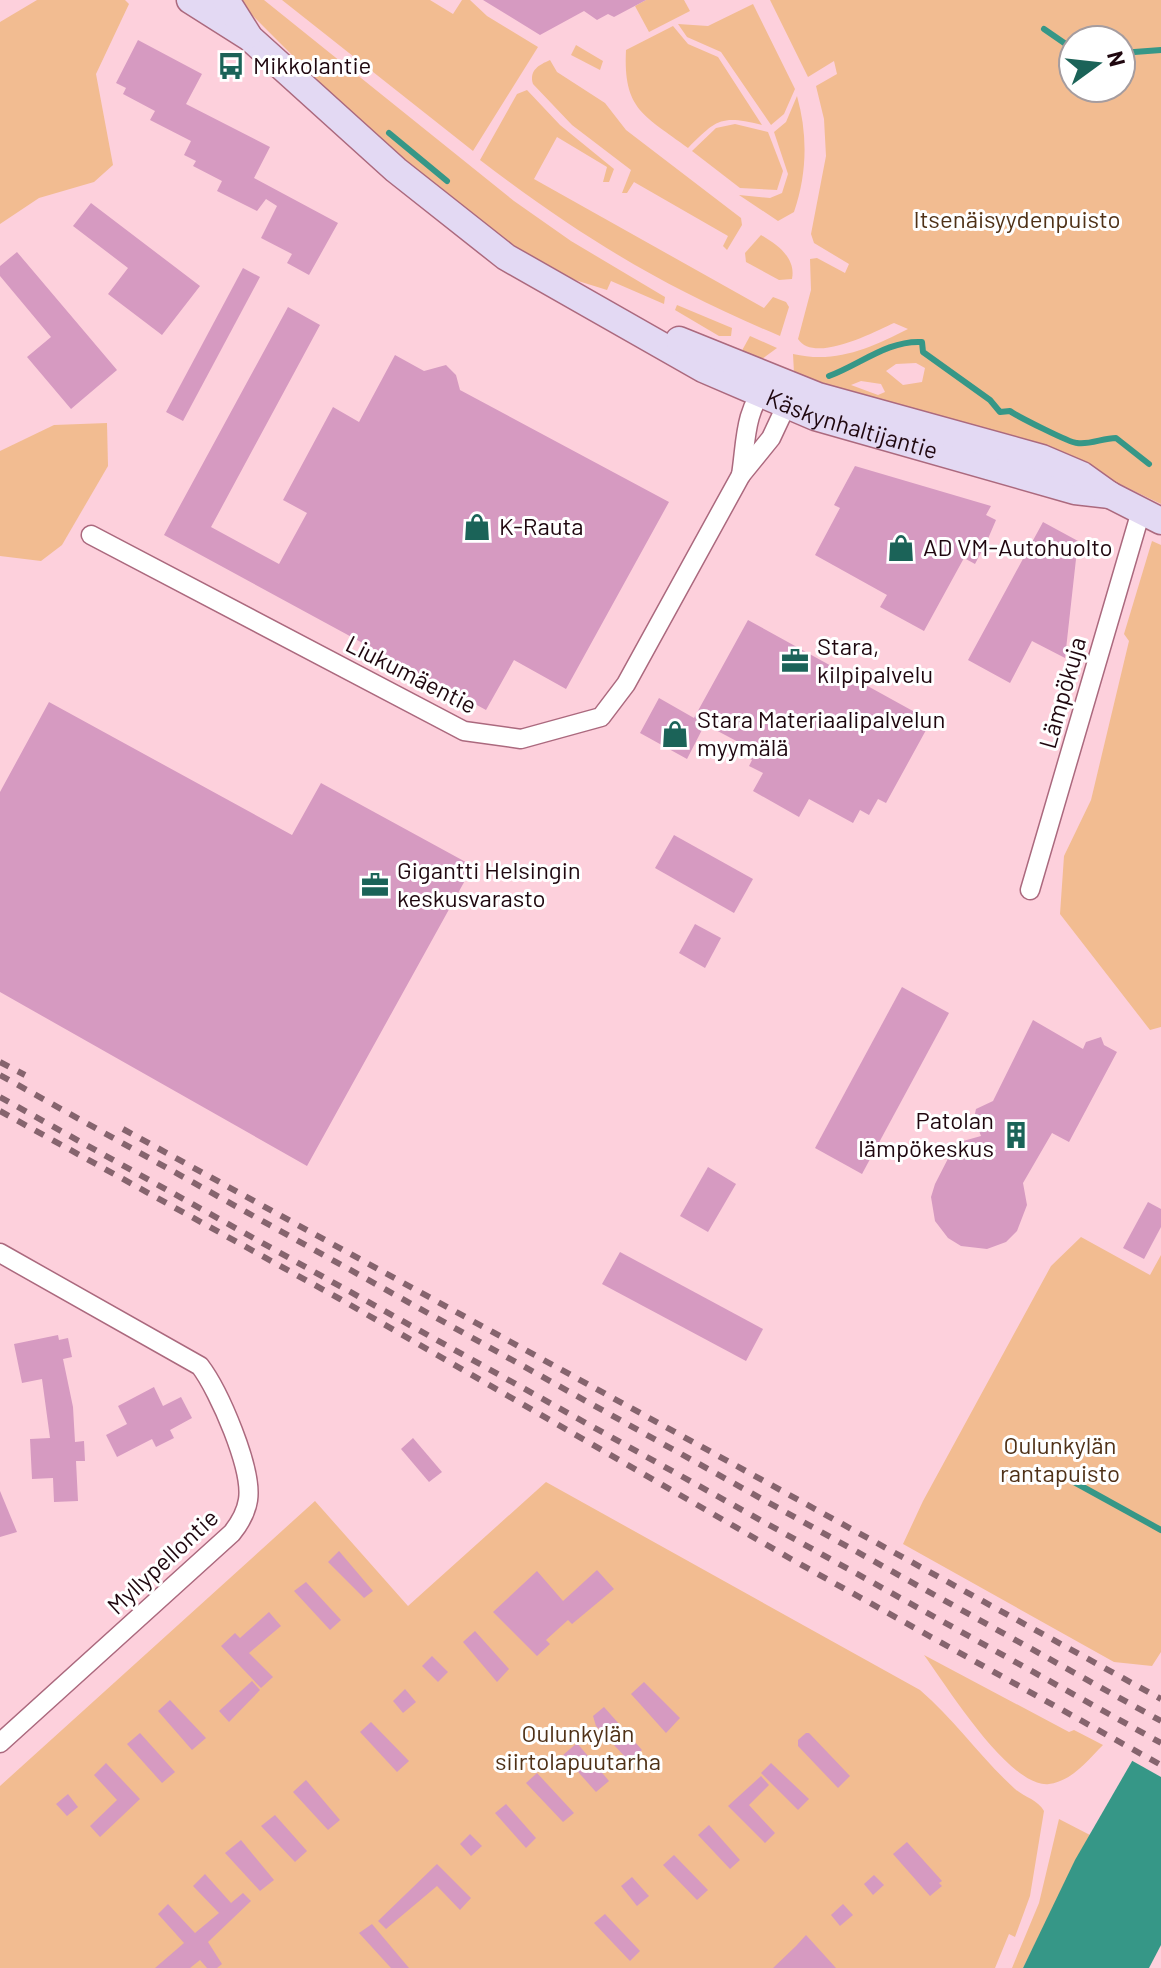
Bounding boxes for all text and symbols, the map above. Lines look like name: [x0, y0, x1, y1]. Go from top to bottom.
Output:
north arrow: [1057, 24, 1137, 104]
text: N: [1103, 48, 1132, 69]
place label: Mikkolantie: [253, 50, 371, 79]
bus stop icon: Mikkolantie: [216, 51, 246, 81]
park label: Itsenäisyydenpuisto: [913, 204, 1121, 233]
street label: Käskynhaltijantie: [762, 382, 941, 464]
place label: K-Rauta: [499, 511, 584, 540]
shop icon: K-Rauta: [462, 512, 492, 542]
place label: AD VM-Autohuolto: [923, 532, 1113, 561]
shop icon: AD VM-Autohuolto: [886, 533, 916, 563]
street label: Liukumäentie: [341, 628, 482, 719]
place label: Stara, kilpipalvelu: [817, 631, 933, 688]
street label: Lämpökuja: [1032, 633, 1091, 752]
office icon: Stara, kilpipalvelu: [780, 646, 810, 676]
place label: Stara Materiaalipalvelun myymälä: [697, 704, 945, 761]
shop icon: Stara Materiaalipalvelun myymälä: [660, 719, 690, 749]
place label: Gigantti Helsingin keskusvarasto: [397, 855, 581, 912]
office icon: Gigantti Helsingin keskusvarasto: [360, 870, 390, 900]
place label: Patolan lämpökeskus: [858, 1105, 994, 1162]
building icon: Patolan lämpökeskus: [1001, 1120, 1031, 1150]
park label: Oulunkylän rantapuisto: [1000, 1430, 1120, 1487]
street label: Myllypellontie: [101, 1502, 223, 1620]
park label: Oulunkylän siirtolapuutarha: [495, 1718, 661, 1775]

